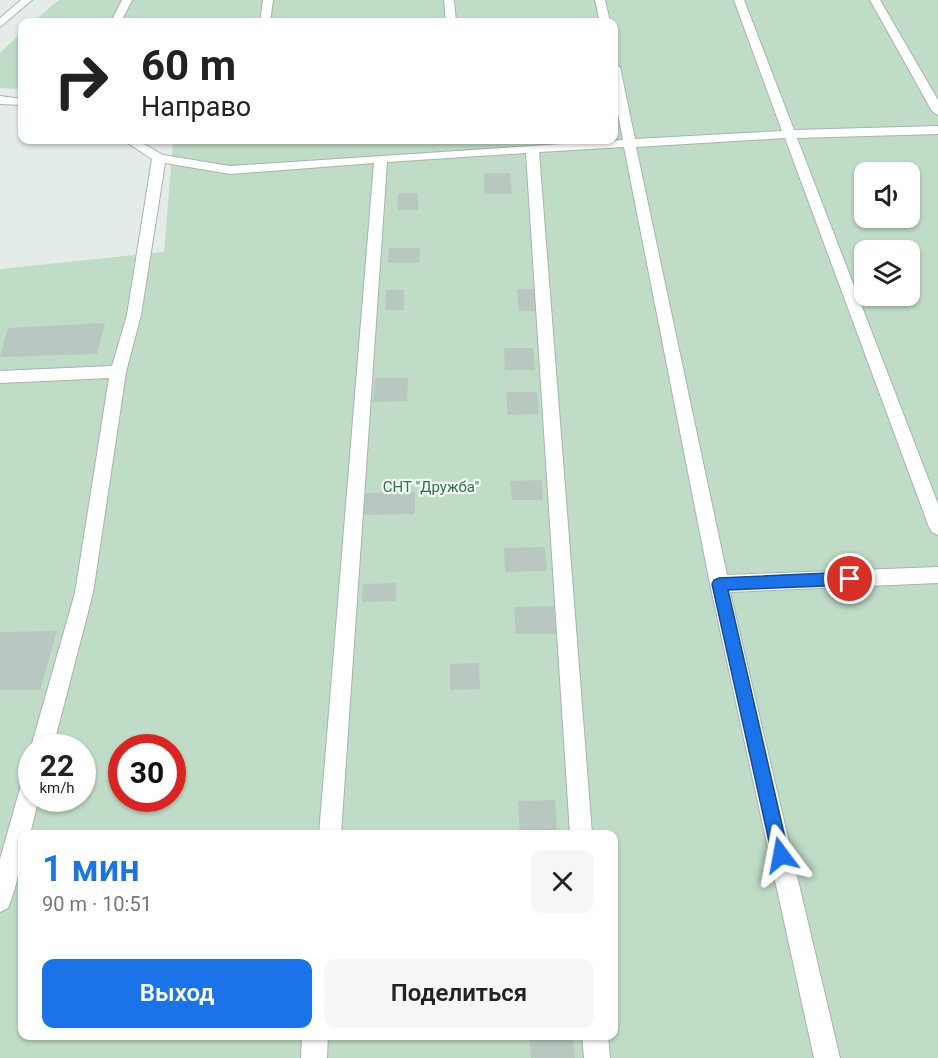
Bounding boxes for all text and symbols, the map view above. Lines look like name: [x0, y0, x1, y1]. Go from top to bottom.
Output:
text: 60 m: [141, 41, 236, 90]
icon: right: [42, 42, 120, 120]
text: Направо: [141, 91, 251, 123]
map controls: [854, 162, 920, 306]
button: sound: [854, 162, 920, 228]
button: layers: [854, 240, 920, 306]
park label: СНТ "Дружба": [383, 478, 479, 496]
pin: [824, 553, 875, 604]
icon: arrive: [833, 562, 866, 595]
speed limit sign: 30: [108, 734, 186, 812]
text: 22: [40, 748, 74, 783]
text: km/h: [39, 779, 75, 797]
position arrow: [749, 823, 813, 887]
text: 1 мин: [42, 848, 140, 890]
button: close: [531, 850, 594, 913]
text: 90 m · 10:51: [42, 892, 152, 916]
button: Выход: [42, 959, 312, 1028]
button: Поделиться: [324, 959, 594, 1028]

